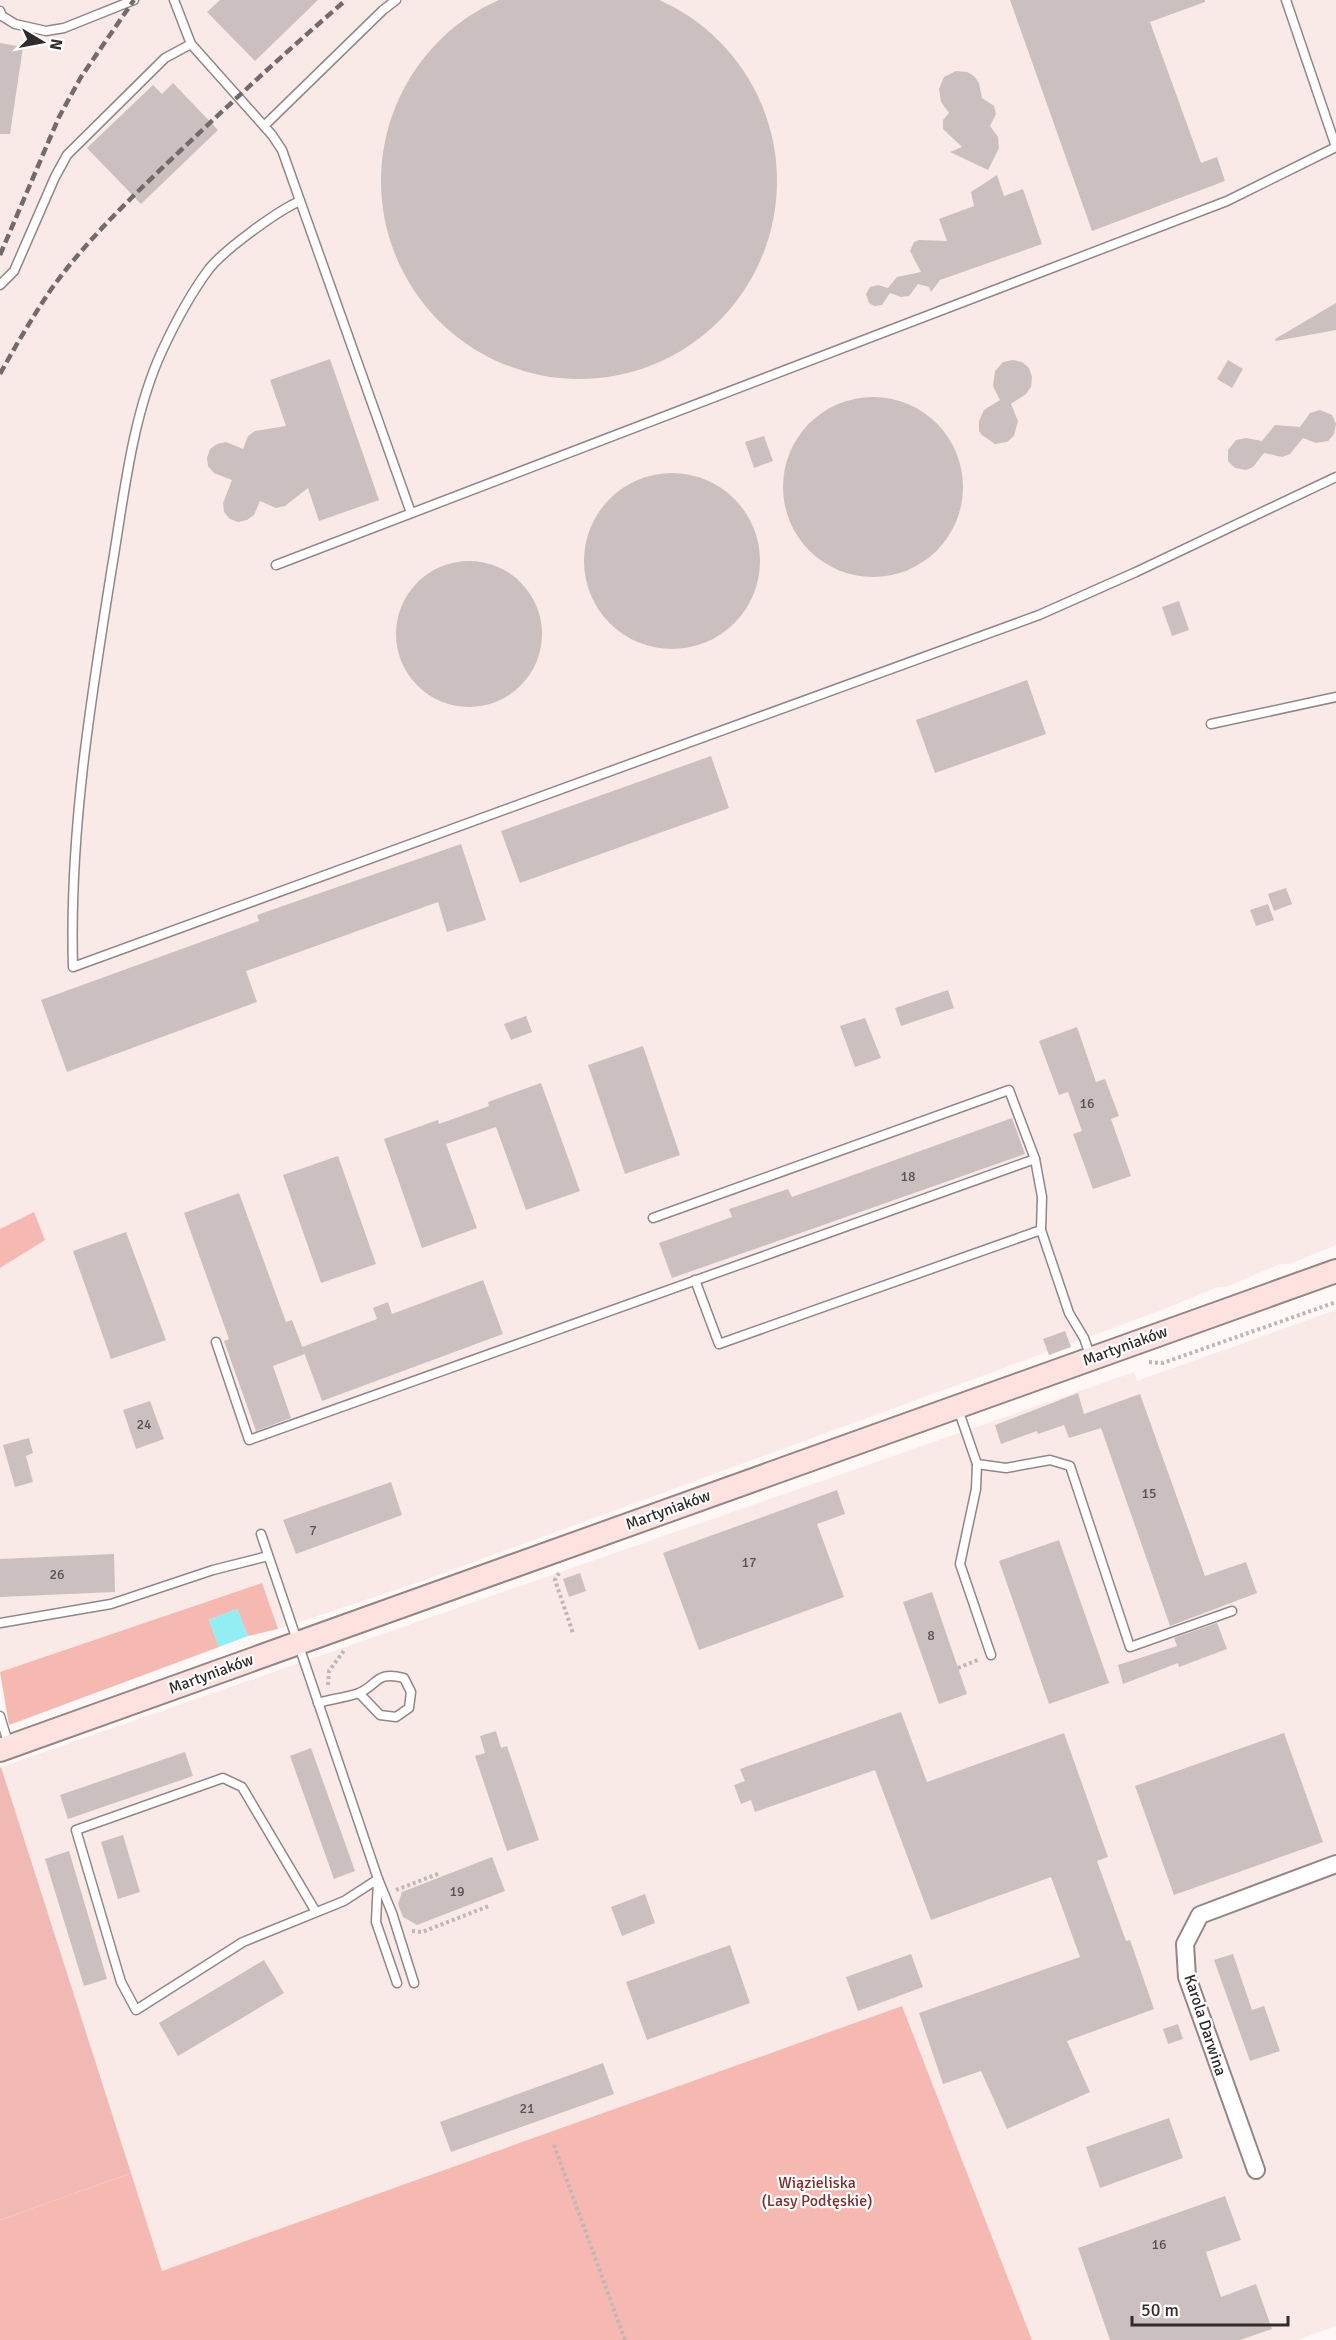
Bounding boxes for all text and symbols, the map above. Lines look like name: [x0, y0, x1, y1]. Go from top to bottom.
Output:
north arrow: [12, 12, 72, 72]
text: N: [45, 37, 67, 52]
house number: 16: [1079, 1095, 1095, 1112]
house number: 18: [900, 1168, 916, 1185]
street label: Martyniaków: [1080, 1321, 1171, 1371]
house number: 24: [136, 1416, 152, 1433]
street label: Martyniaków: [623, 1485, 714, 1535]
house number: 15: [1141, 1485, 1157, 1502]
house number: 7: [309, 1522, 317, 1539]
house number: 17: [741, 1554, 757, 1571]
house number: 26: [49, 1566, 65, 1583]
house number: 8: [927, 1627, 935, 1644]
street label: Martyniaków: [166, 1649, 257, 1699]
house number: 19: [449, 1883, 465, 1900]
street label: Karola Darwina: [1179, 1972, 1231, 2078]
house number: 21: [519, 2100, 535, 2117]
park label: Wiązieliska (Lasy Podłęskie): [762, 2173, 872, 2211]
house number: 16: [1151, 2236, 1167, 2253]
scale bar: [1132, 2289, 1288, 2327]
text: 50 m: [1141, 2299, 1179, 2321]

